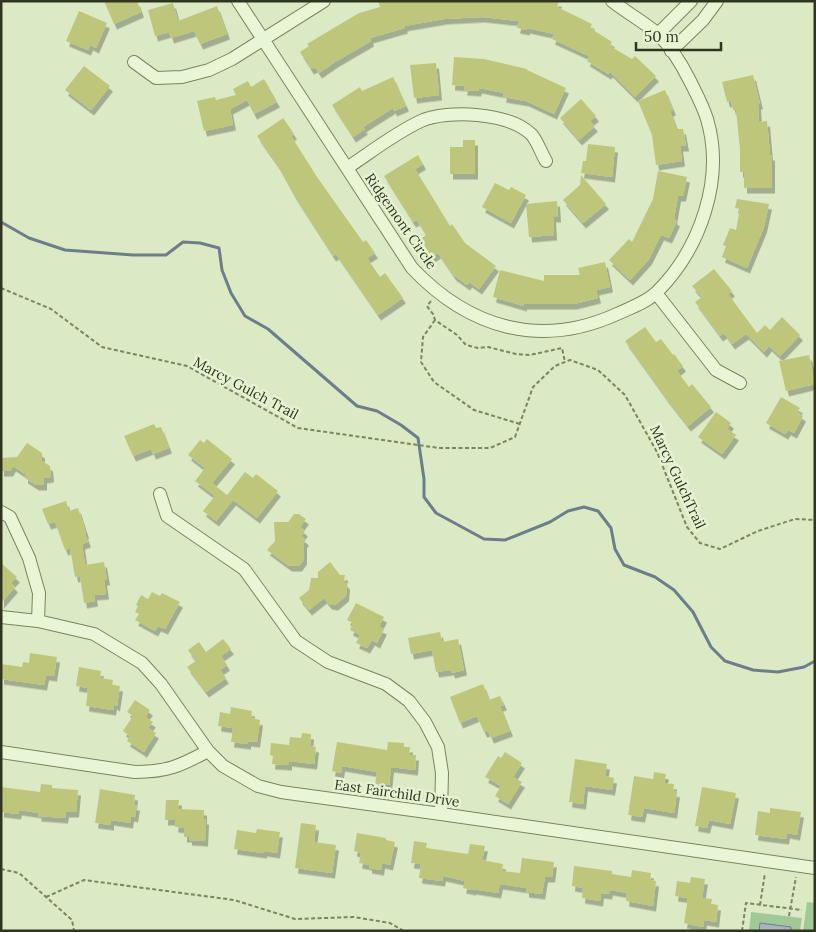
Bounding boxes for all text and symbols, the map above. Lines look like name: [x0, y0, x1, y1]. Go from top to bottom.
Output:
scale bar: [636, 20, 721, 52]
text: 50 m: [644, 27, 679, 46]
street label: Ridgemont Circle: [361, 170, 441, 273]
street label: Marcy Gulch Trail: [190, 353, 302, 423]
street label: Marcy GulchTrail: [646, 422, 710, 532]
street label: East Fairchild Drive: [333, 775, 461, 811]

